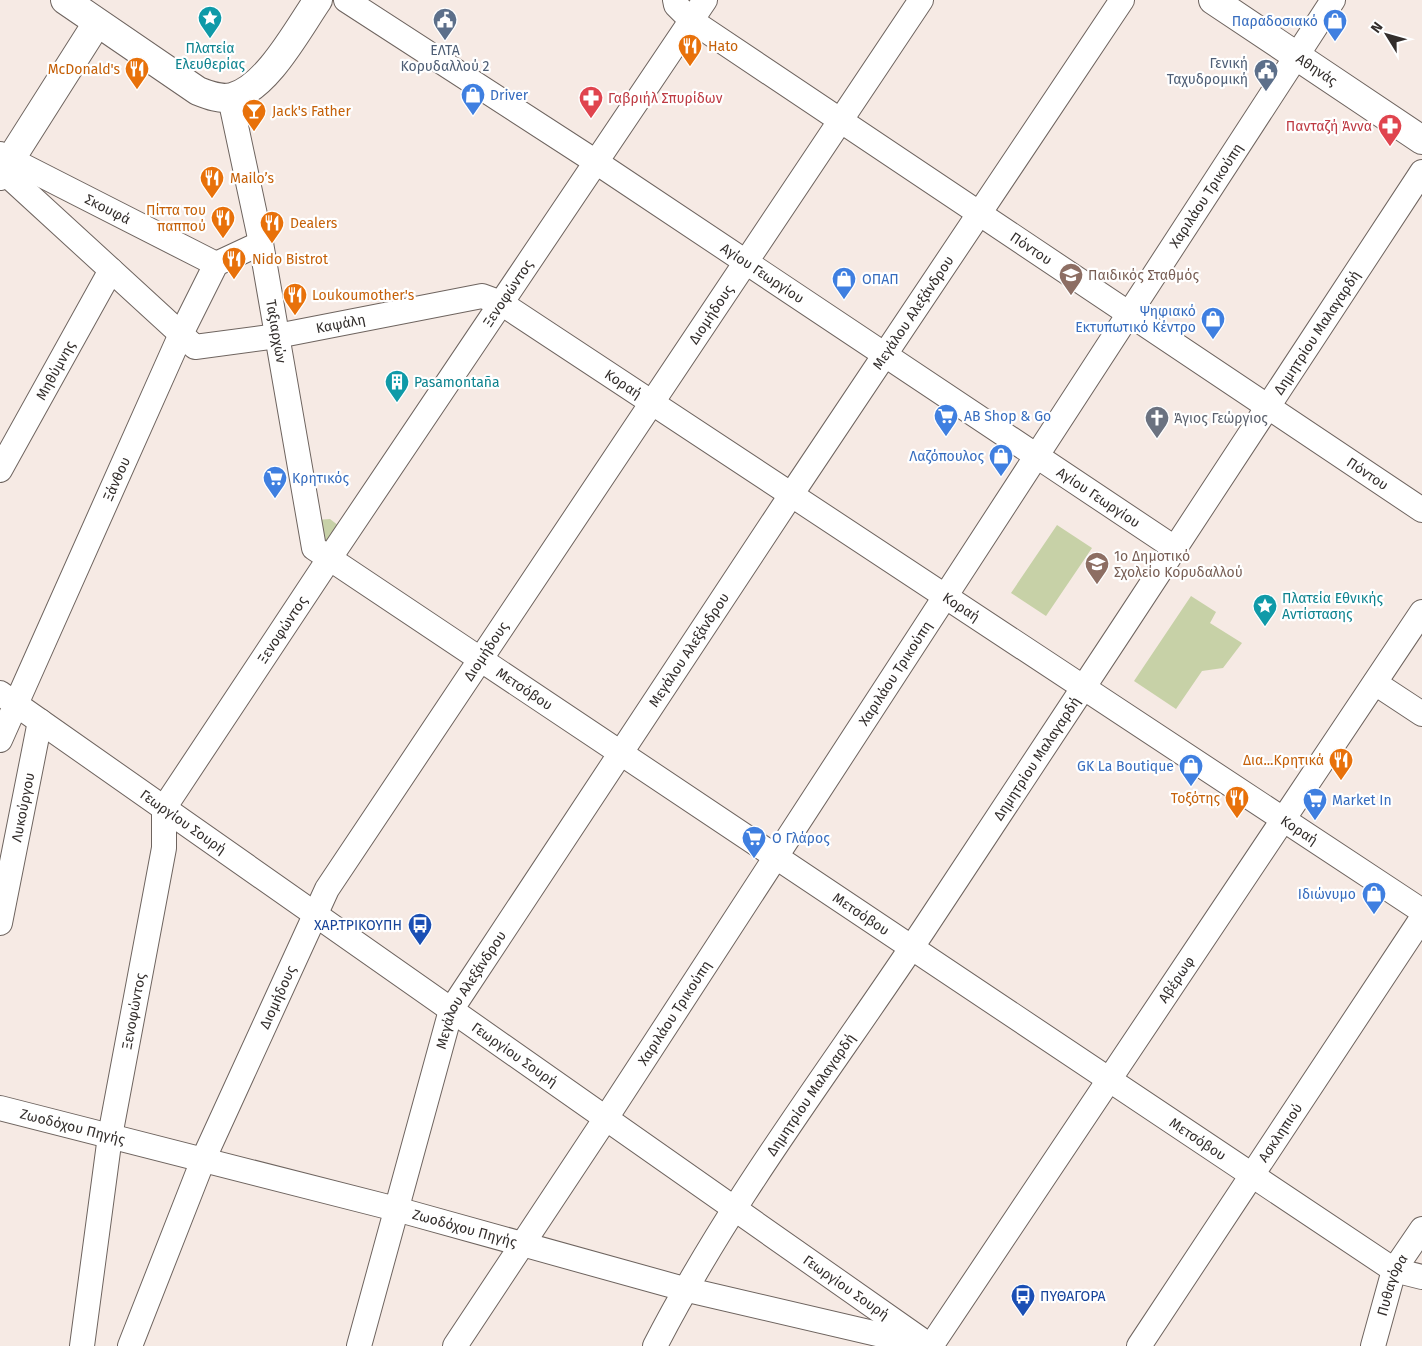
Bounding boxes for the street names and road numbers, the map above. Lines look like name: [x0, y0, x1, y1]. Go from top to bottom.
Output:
street label: Αθηνάς: [1293, 50, 1341, 90]
street label: Χαριλάου Τρικούπη: [1166, 140, 1247, 251]
street label: Σκουφά: [82, 191, 133, 228]
street label: Πόντου: [1007, 229, 1055, 269]
street label: Αγίου Γεωργίου: [717, 240, 807, 307]
street label: Μεγάλου Αλεξάνδρου: [869, 253, 958, 373]
street label: Ξενοφώντος: [480, 256, 537, 330]
street label: Δημητρίου Μαλαγαρδή: [1270, 267, 1364, 398]
street label: Διομήδους: [686, 281, 738, 347]
street label: Ταξιαρχών: [262, 298, 290, 365]
street label: Καψάλη: [314, 311, 367, 337]
street label: Μηθύμνης: [33, 338, 79, 403]
street label: Κοραή: [601, 366, 645, 403]
street label: Ξάνθου: [100, 454, 134, 504]
street label: Πόντου: [1343, 454, 1391, 494]
street label: Αγίου Γεωργίου: [1053, 464, 1143, 532]
street label: Κοραή: [939, 589, 983, 626]
street label: Μεγάλου Αλεξάνδρου: [645, 590, 733, 710]
street label: Ξενοφώντος: [254, 593, 311, 667]
street label: Διομήδους: [461, 618, 513, 684]
street label: Χαριλάου Τρικούπη: [855, 618, 936, 729]
street label: Μετσόβου: [493, 664, 556, 714]
street label: Δημητρίου Μαλαγαρδή: [990, 694, 1084, 824]
street label: Λυκούργου: [8, 771, 39, 844]
street label: Γεωργίου Σουρή: [137, 786, 229, 858]
street label: Κοραή: [1277, 812, 1321, 849]
street label: Μετσόβου: [829, 889, 892, 939]
street label: Μεγάλου Αλεξάνδρου: [433, 928, 510, 1051]
street label: Αβέρωφ: [1155, 953, 1198, 1006]
street label: Χαριλάου Τρικούπη: [635, 958, 715, 1069]
street label: Διομήδους: [256, 963, 300, 1032]
street label: Ξενοφώντος: [118, 971, 149, 1051]
street label: Γεωργίου Σουρή: [468, 1019, 561, 1091]
street label: Δημητρίου Μαλαγαρδή: [763, 1030, 859, 1159]
street label: Ασκληπιού: [1255, 1100, 1306, 1165]
street label: Ζωοδόχου Πηγής: [18, 1105, 127, 1149]
street label: Μετσόβου: [1166, 1114, 1229, 1164]
street label: Ζωοδόχου Πηγής: [410, 1206, 519, 1251]
street label: Πυθαγόρα: [1374, 1251, 1411, 1318]
street label: Γεωργίου Σουρή: [800, 1252, 892, 1324]

